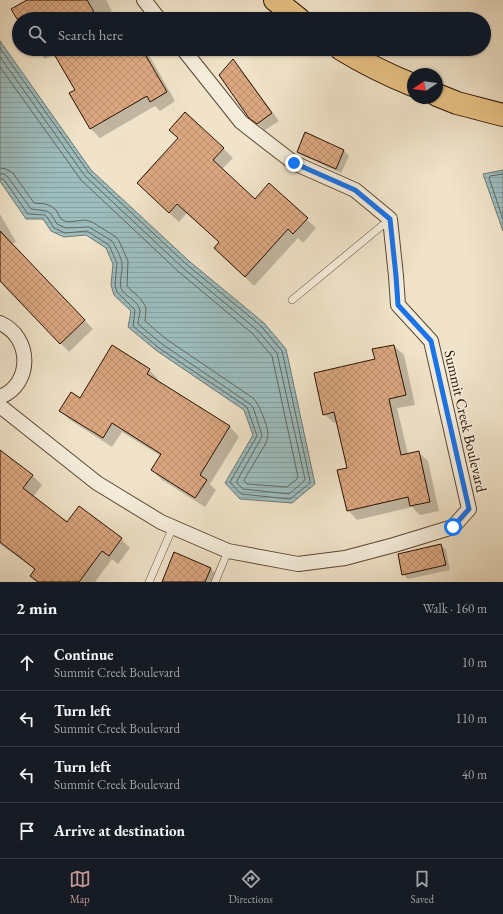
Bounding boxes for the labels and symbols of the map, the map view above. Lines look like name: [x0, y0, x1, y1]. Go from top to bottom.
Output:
north arrow: [407, 68, 443, 104]
route end: [285, 154, 303, 172]
street label: Summit Creek Boulevard: [440, 348, 492, 494]
route start: [444, 518, 462, 536]

